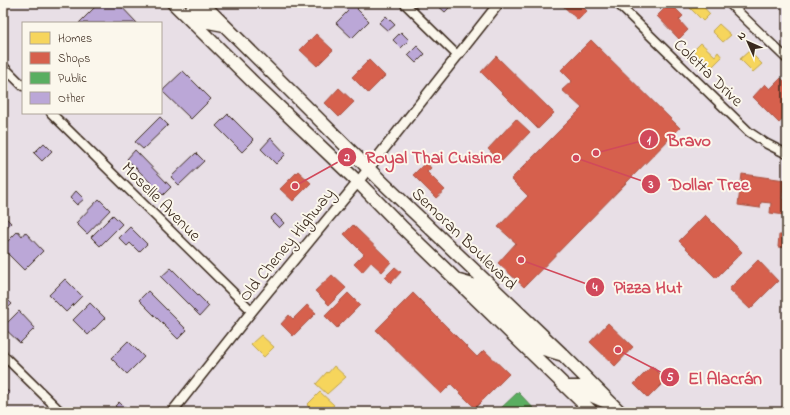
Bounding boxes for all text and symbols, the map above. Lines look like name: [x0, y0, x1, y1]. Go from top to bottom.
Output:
legend: [22, 22, 162, 114]
north arrow: [728, 22, 768, 62]
text: N: [733, 27, 750, 44]
text: Homes: [58, 30, 92, 48]
street label: Coletta Drive: [667, 33, 749, 113]
text: Shops: [58, 50, 90, 68]
text: Public: [58, 70, 87, 88]
text: Other: [58, 90, 85, 108]
callout: Bravo: [639, 124, 719, 154]
text: Bravo: [666, 129, 711, 155]
text: 1: [647, 132, 651, 150]
callout: Royal Thai Cuisine: [337, 142, 508, 172]
text: Royal Thai Cuisine: [365, 146, 502, 173]
text: 2: [343, 149, 350, 167]
street label: Moselle Avenue: [115, 157, 207, 248]
callout: Dollar Tree: [641, 169, 757, 199]
text: Dollar Tree: [668, 173, 750, 199]
text: 3: [648, 176, 654, 194]
street label: Semoran Boulevard: [405, 182, 523, 297]
street label: Old Cheney Highway: [233, 183, 343, 309]
callout: Pizza Hut: [585, 272, 690, 302]
text: Pizza Hut: [614, 276, 683, 302]
text: 4: [592, 279, 598, 297]
callout: El Alacrán: [660, 362, 770, 392]
text: El Alacrán: [688, 367, 762, 393]
text: 5: [667, 369, 674, 387]

